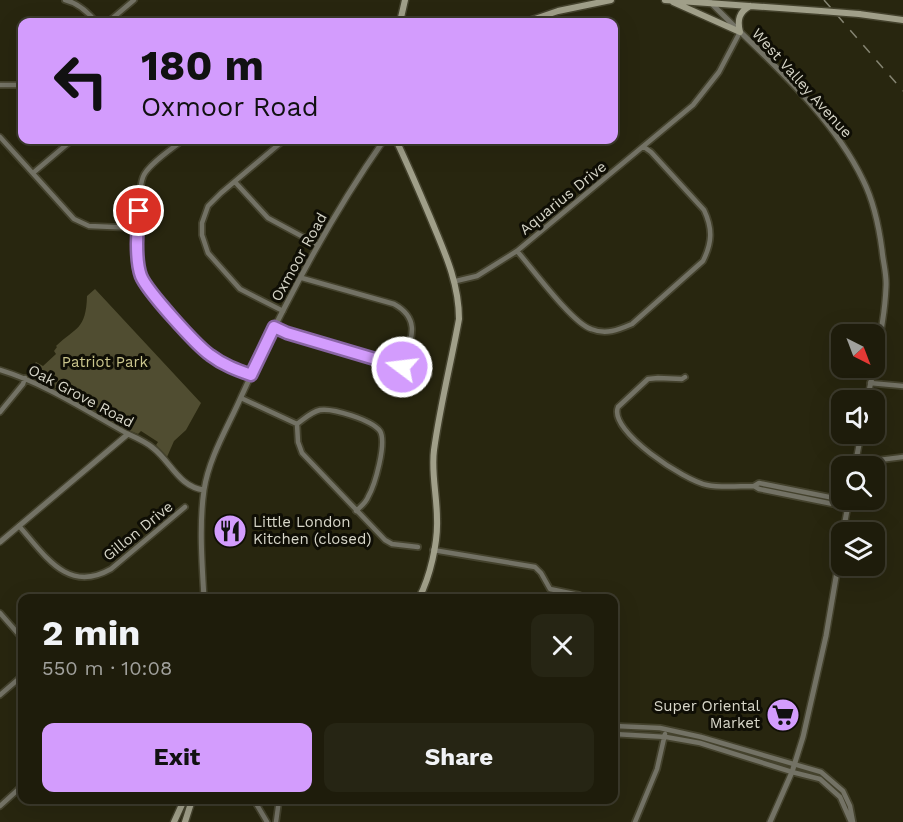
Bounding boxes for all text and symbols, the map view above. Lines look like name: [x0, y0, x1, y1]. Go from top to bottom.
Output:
street label: West Valley Avenue: [748, 25, 856, 141]
text: 180 m: [141, 41, 264, 90]
icon: left: [42, 42, 120, 120]
text: Oxmoor Road: [141, 91, 319, 123]
street label: Aquarius Drive: [516, 157, 610, 239]
pin: [113, 185, 164, 236]
icon: arrive: [122, 194, 155, 227]
street label: Oxmoor Road: [267, 209, 331, 305]
north arrow: [831, 324, 885, 378]
map controls: [831, 324, 885, 576]
position arrow: [370, 335, 434, 399]
park label: Patriot Park: [62, 353, 149, 371]
street label: Oak Grove Road: [25, 361, 137, 431]
button: sound: [831, 390, 885, 444]
button: search: [831, 456, 885, 510]
street label: Gillon Drive: [99, 497, 177, 565]
restaurant icon: Little London Kitchen (closed): [212, 513, 248, 549]
place label: Little London Kitchen (closed): [253, 513, 372, 548]
button: layers: [831, 522, 885, 576]
text: 2 min: [42, 612, 140, 654]
button: close: [531, 614, 594, 677]
text: 550 m · 10:08: [42, 656, 172, 680]
place label: Super Oriental Market: [654, 697, 761, 732]
supermarket icon: Super Oriental Market: [765, 697, 801, 733]
button: Exit: [42, 723, 312, 792]
button: Share: [324, 723, 594, 792]

